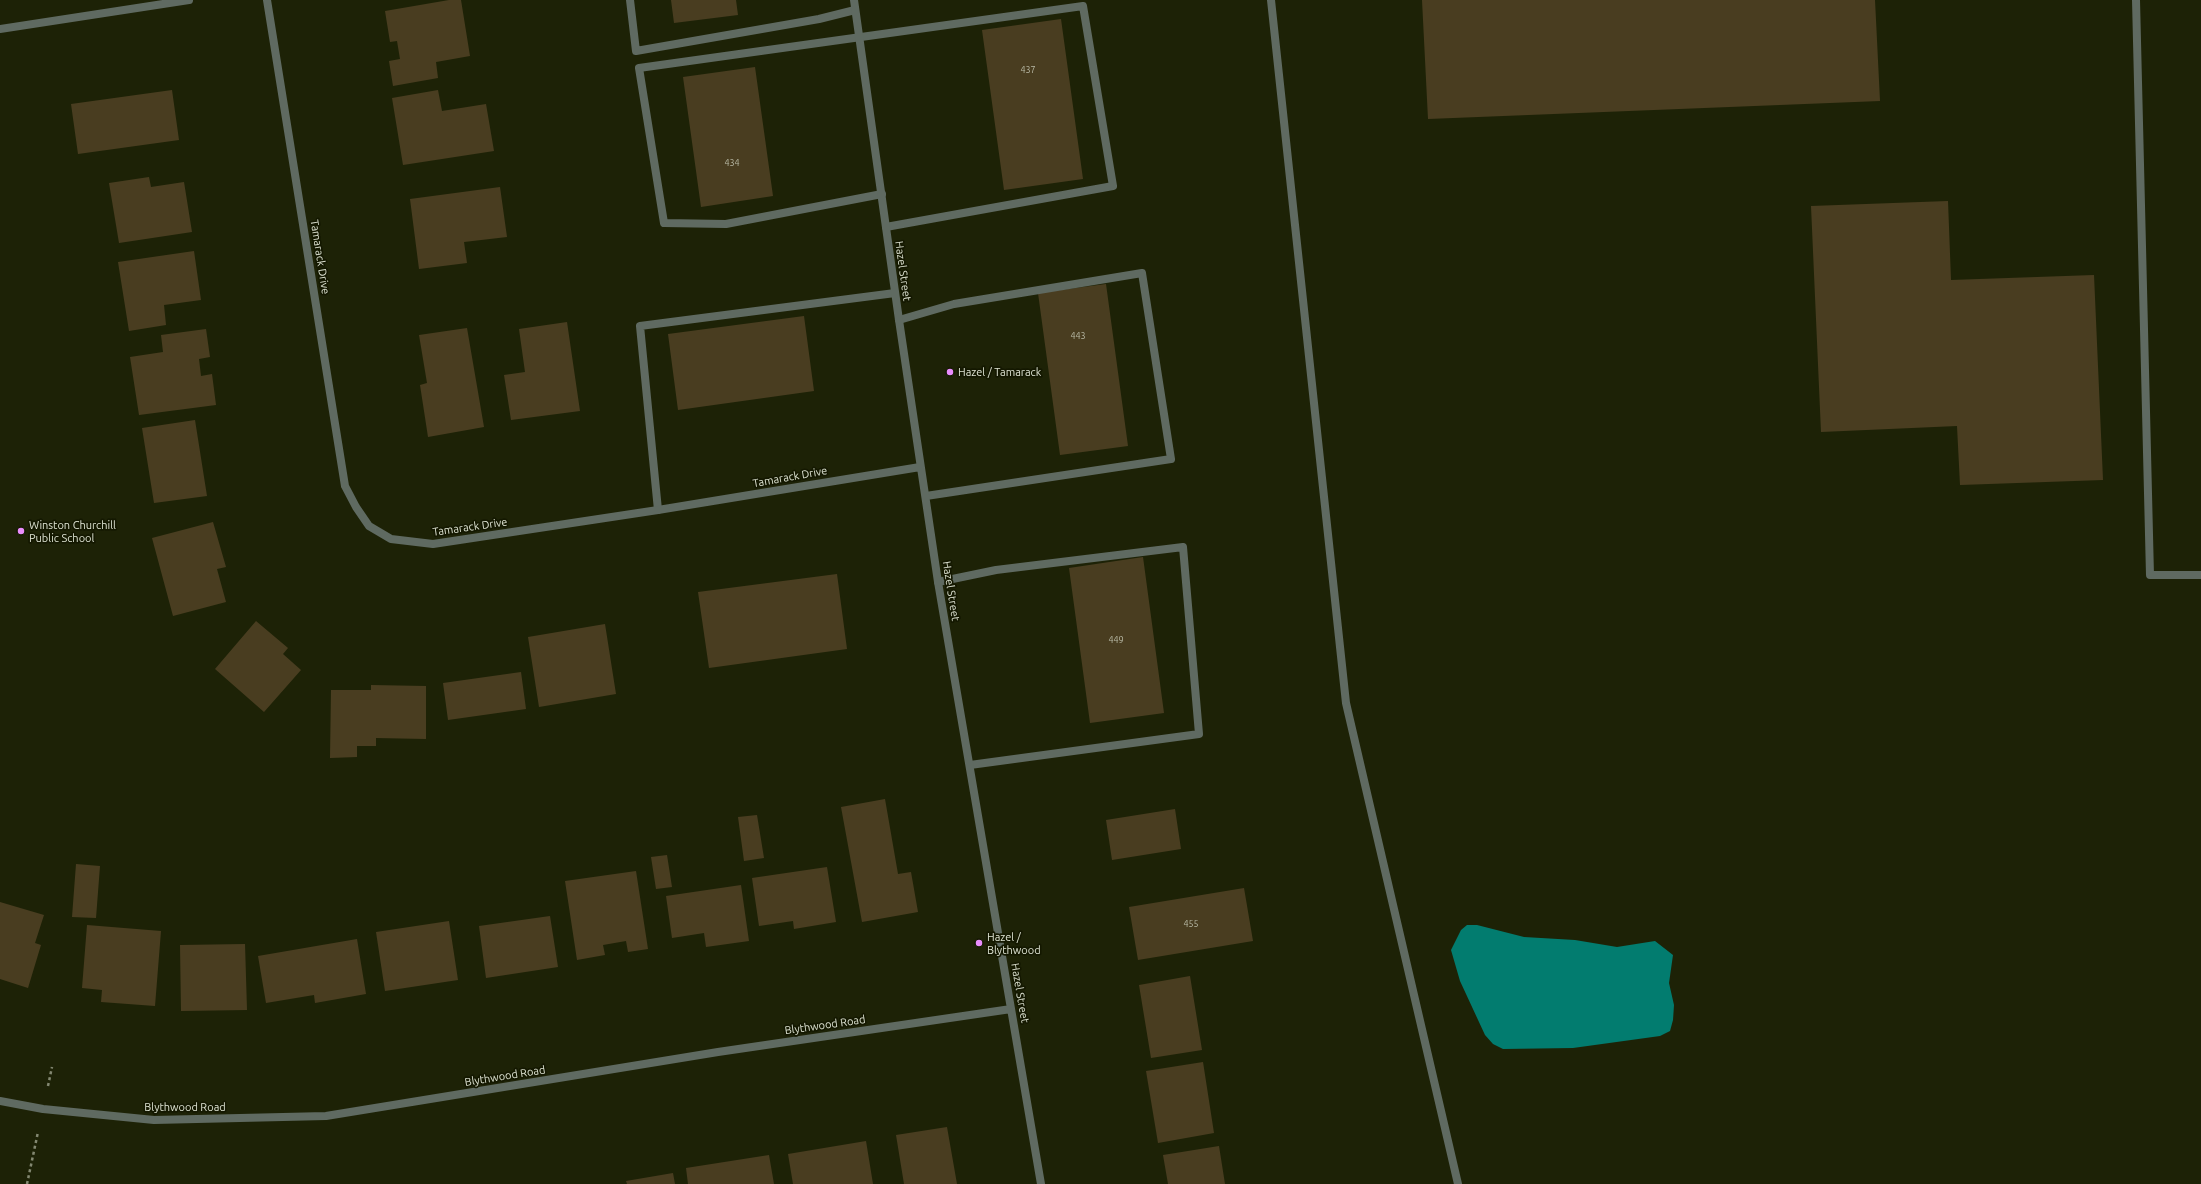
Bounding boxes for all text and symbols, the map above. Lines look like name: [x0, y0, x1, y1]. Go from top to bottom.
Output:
house number: 437: [1020, 65, 1036, 75]
house number: 434: [724, 158, 740, 168]
street label: Tamarack Drive: [308, 219, 332, 295]
street label: Hazel Street: [892, 240, 914, 302]
house number: 443: [1070, 331, 1086, 341]
place label: Hazel / Tamarack: [958, 365, 1041, 379]
marker: Hazel / Tamarack: [945, 367, 955, 377]
street label: Tamarack Drive: [752, 464, 828, 490]
street label: Tamarack Drive: [432, 515, 508, 539]
place label: Winston Churchill Public School: [29, 518, 116, 544]
marker: Winston Churchill Public School: [16, 526, 26, 536]
street label: Hazel Street: [940, 560, 962, 622]
house number: 449: [1108, 635, 1124, 645]
house number: 455: [1183, 919, 1199, 929]
place label: Hazel / Blythwood: [987, 930, 1041, 956]
marker: Hazel / Blythwood: [974, 938, 984, 948]
street label: Hazel Street: [1008, 962, 1032, 1024]
street label: Blythwood Road: [784, 1013, 866, 1037]
street label: Blythwood Road: [464, 1063, 546, 1089]
street label: Blythwood Road: [144, 1100, 226, 1114]

